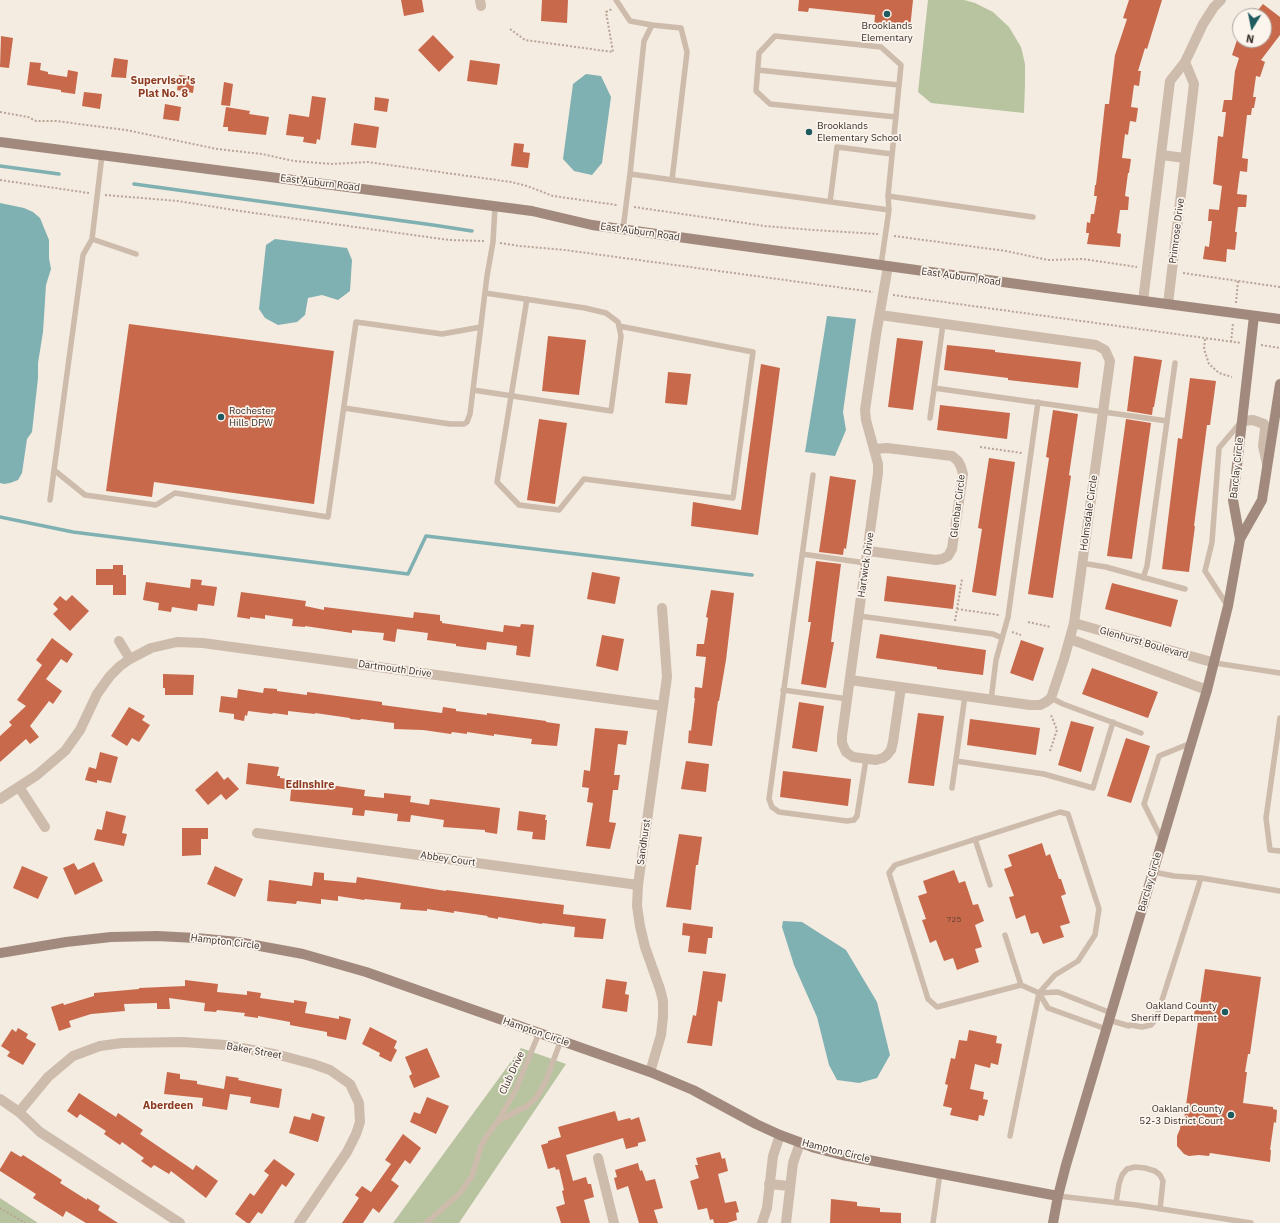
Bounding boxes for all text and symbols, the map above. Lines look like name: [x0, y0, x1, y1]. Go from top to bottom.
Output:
north arrow: [1232, 8, 1272, 48]
marker: Brooklands Elementary: [882, 9, 892, 19]
place label: Brooklands Elementary: [861, 20, 913, 44]
text: N: [1245, 31, 1255, 46]
district label: Supervisor's Plat No. 8: [131, 74, 195, 100]
place label: Brooklands Elementary School: [817, 120, 901, 144]
marker: Brooklands Elementary School: [804, 127, 814, 137]
street label: East Auburn Road: [280, 172, 360, 194]
street label: Primrose Drive: [1167, 198, 1187, 264]
street label: East Auburn Road: [599, 220, 681, 244]
street label: East Auburn Road: [920, 265, 1002, 289]
place label: Rochester Hills DPW: [229, 405, 274, 428]
marker: Rochester Hills DPW: [216, 412, 226, 422]
street label: Barclay Circle: [1228, 437, 1246, 499]
street label: Glenbar Circle: [948, 474, 968, 538]
street label: Holmsdale Circle: [1078, 474, 1100, 552]
street label: Hartwick Drive: [855, 532, 877, 598]
street label: Glenhurst Boulevard: [1098, 625, 1190, 661]
street label: Dartmouth Drive: [358, 658, 432, 680]
district label: Edinshire: [286, 778, 334, 792]
street label: Sandhurst: [635, 818, 653, 866]
street label: Abbey Court: [420, 849, 476, 869]
street label: Barclay Circle: [1136, 851, 1164, 913]
house number: 725: [947, 915, 961, 925]
street label: Hampton Circle: [190, 932, 260, 952]
place label: Oakland County Sheriff Department: [1131, 1000, 1217, 1024]
marker: Oakland County Sheriff Department: [1220, 1007, 1230, 1017]
street label: Hampton Circle: [501, 1015, 571, 1049]
street label: Baker Street: [225, 1040, 283, 1062]
street label: Club Drive: [497, 1050, 527, 1096]
district label: Aberdeen: [143, 1099, 193, 1113]
place label: Oakland County 52-3 District Court: [1139, 1103, 1223, 1126]
marker: Oakland County 52-3 District Court: [1226, 1110, 1236, 1120]
street label: Hampton Circle: [801, 1137, 871, 1165]

